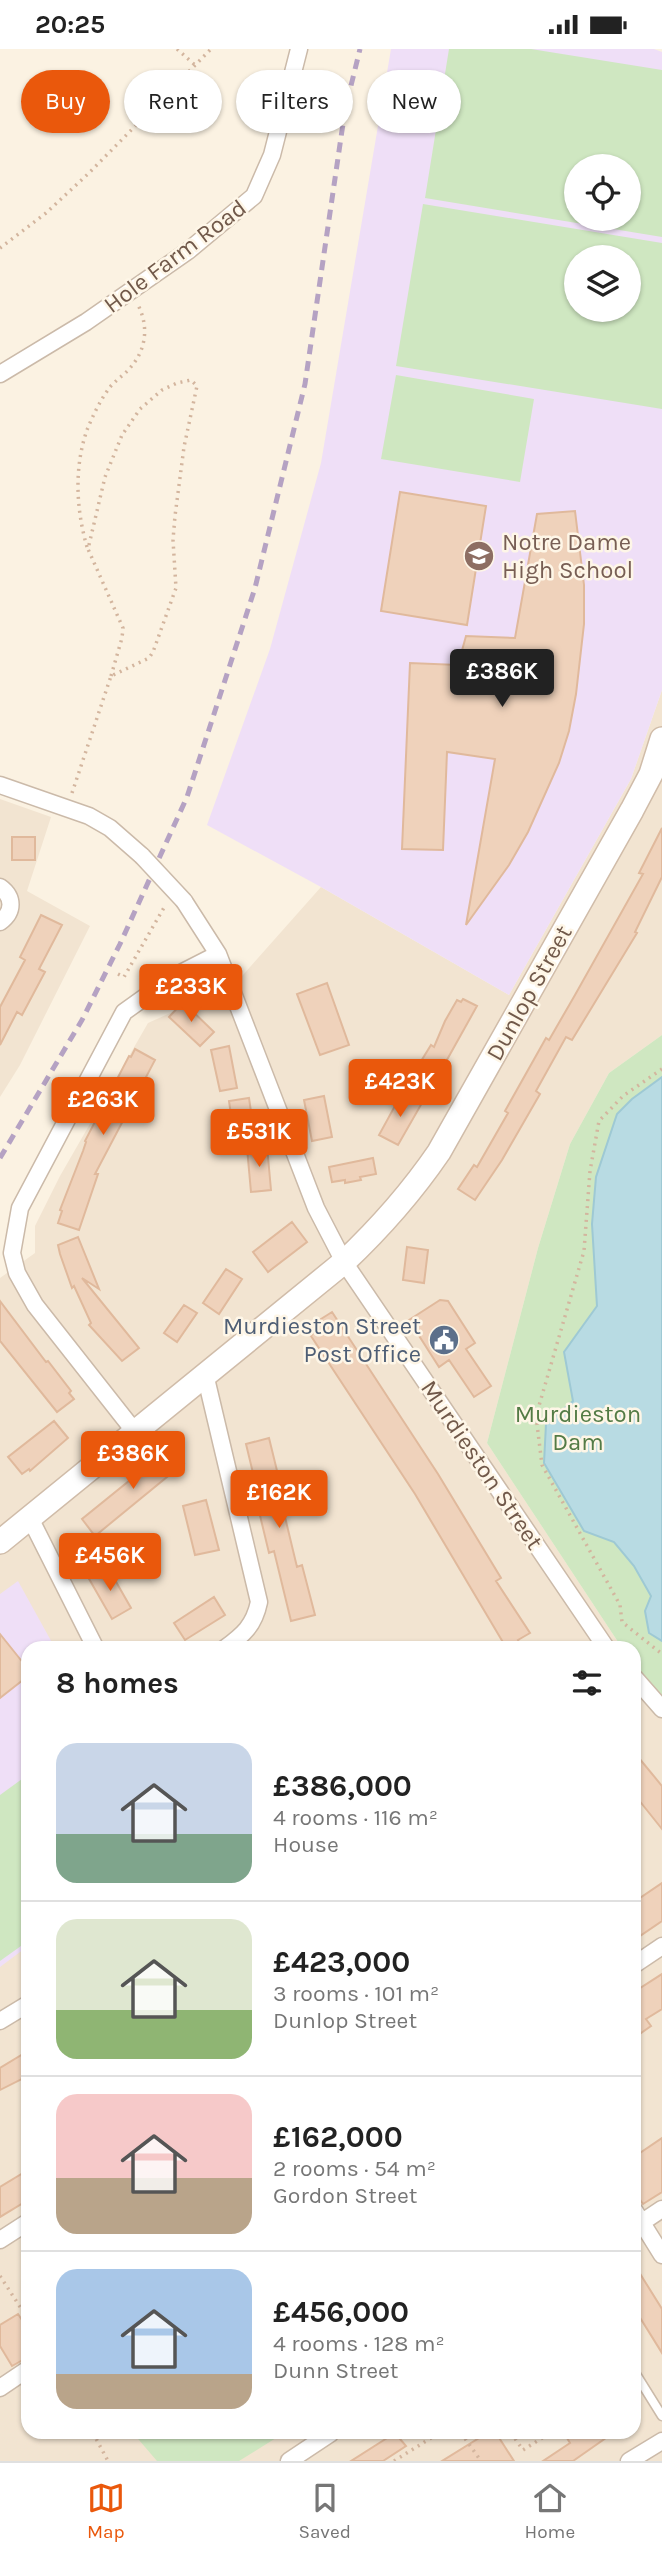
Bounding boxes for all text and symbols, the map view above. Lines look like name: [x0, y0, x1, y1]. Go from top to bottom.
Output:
text: 20:25: [35, 9, 105, 40]
chip: Buy: [21, 70, 110, 133]
chip: Rent: [124, 70, 222, 133]
chip: Filters: [236, 70, 353, 133]
chip: New: [367, 70, 461, 133]
map controls: [564, 154, 641, 322]
button: locate: [564, 154, 641, 231]
street label: Hole Farm Road: [98, 193, 252, 319]
button: layers: [564, 245, 641, 322]
place label: Notre Dame High School: [502, 528, 633, 584]
school or university icon: Notre Dame High School: [462, 539, 496, 573]
pin: £386K: [453, 649, 551, 709]
text: £386K: [466, 658, 538, 685]
street label: Dunlop Street: [480, 920, 578, 1066]
pin: £233K: [142, 965, 240, 1024]
text: £233K: [155, 973, 227, 1000]
pin: £423K: [351, 1059, 449, 1119]
text: £423K: [365, 1068, 435, 1095]
pin: £263K: [54, 1077, 152, 1137]
text: £263K: [67, 1086, 139, 1113]
pin: £531K: [210, 1109, 308, 1169]
text: £531K: [227, 1118, 291, 1145]
place label: Murdieston Street Post Office: [223, 1312, 421, 1368]
public building icon: Murdieston Street Post Office: [427, 1323, 461, 1357]
street label: Murdieston Street: [415, 1375, 549, 1555]
park label: Murdieston Dam: [515, 1400, 641, 1456]
pin: £386K: [84, 1431, 182, 1491]
text: £386K: [97, 1440, 169, 1467]
pin: £162K: [230, 1471, 328, 1530]
text: £162K: [247, 1479, 311, 1506]
pin: £456K: [61, 1533, 159, 1593]
text: £456K: [75, 1542, 145, 1569]
icon: filters: [568, 1664, 606, 1702]
text: 8 homes: [56, 1665, 179, 1701]
text: £386,000: [273, 1768, 412, 1804]
icon: home: [112, 1771, 196, 1855]
text: 4 rooms · 116 m²: [273, 1804, 438, 1831]
text: House: [273, 1831, 339, 1858]
text: £423,000: [273, 1944, 410, 1980]
icon: home: [112, 1947, 196, 2031]
text: 3 rooms · 101 m²: [273, 1980, 439, 2007]
text: Dunlop Street: [273, 2007, 417, 2034]
text: £162,000: [273, 2119, 403, 2155]
icon: home: [112, 2122, 196, 2206]
text: 2 rooms · 54 m²: [273, 2155, 436, 2182]
text: Gordon Street: [273, 2182, 417, 2209]
text: £456,000: [273, 2294, 409, 2330]
icon: home: [112, 2297, 196, 2381]
text: 4 rooms · 128 m²: [273, 2330, 445, 2357]
text: Dunn Street: [273, 2357, 398, 2384]
tab: Map: [87, 2479, 125, 2543]
tab: Saved: [298, 2479, 351, 2543]
tab: Home: [525, 2479, 575, 2543]

